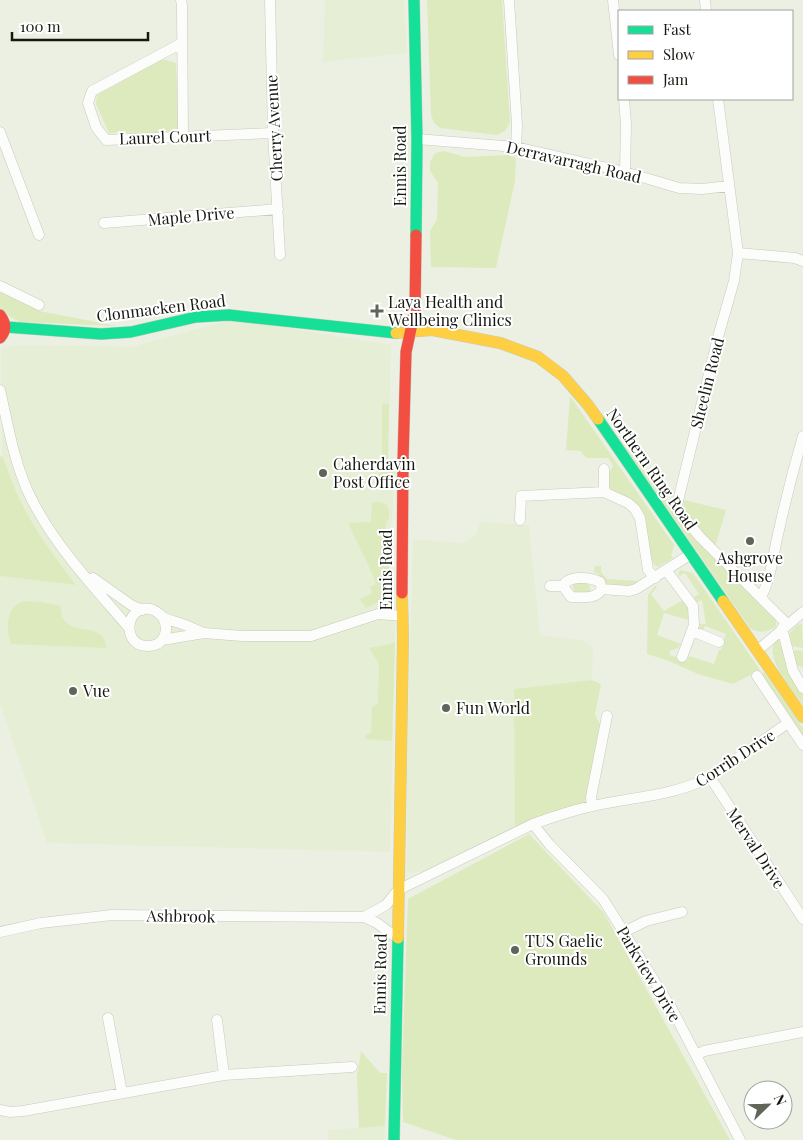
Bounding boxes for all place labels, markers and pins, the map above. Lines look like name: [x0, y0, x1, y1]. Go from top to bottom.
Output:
place label: Laya Health and Wellbeing Clinics: [387, 291, 512, 330]
marker: Laya Health and Wellbeing Clinics: [370, 304, 384, 318]
place label: Caherdavin Post Office: [333, 453, 416, 492]
marker: Caherdavin Post Office: [317, 467, 329, 479]
marker: Ashgrove House: [744, 535, 756, 547]
place label: Ashgrove House: [716, 547, 783, 586]
place label: Vue: [82, 680, 110, 701]
marker: Vue: [67, 685, 79, 697]
place label: Fun World: [456, 697, 530, 718]
marker: Fun World: [440, 702, 452, 714]
place label: TUS Gaelic Grounds: [525, 930, 603, 969]
marker: TUS Gaelic Grounds: [509, 944, 521, 956]

